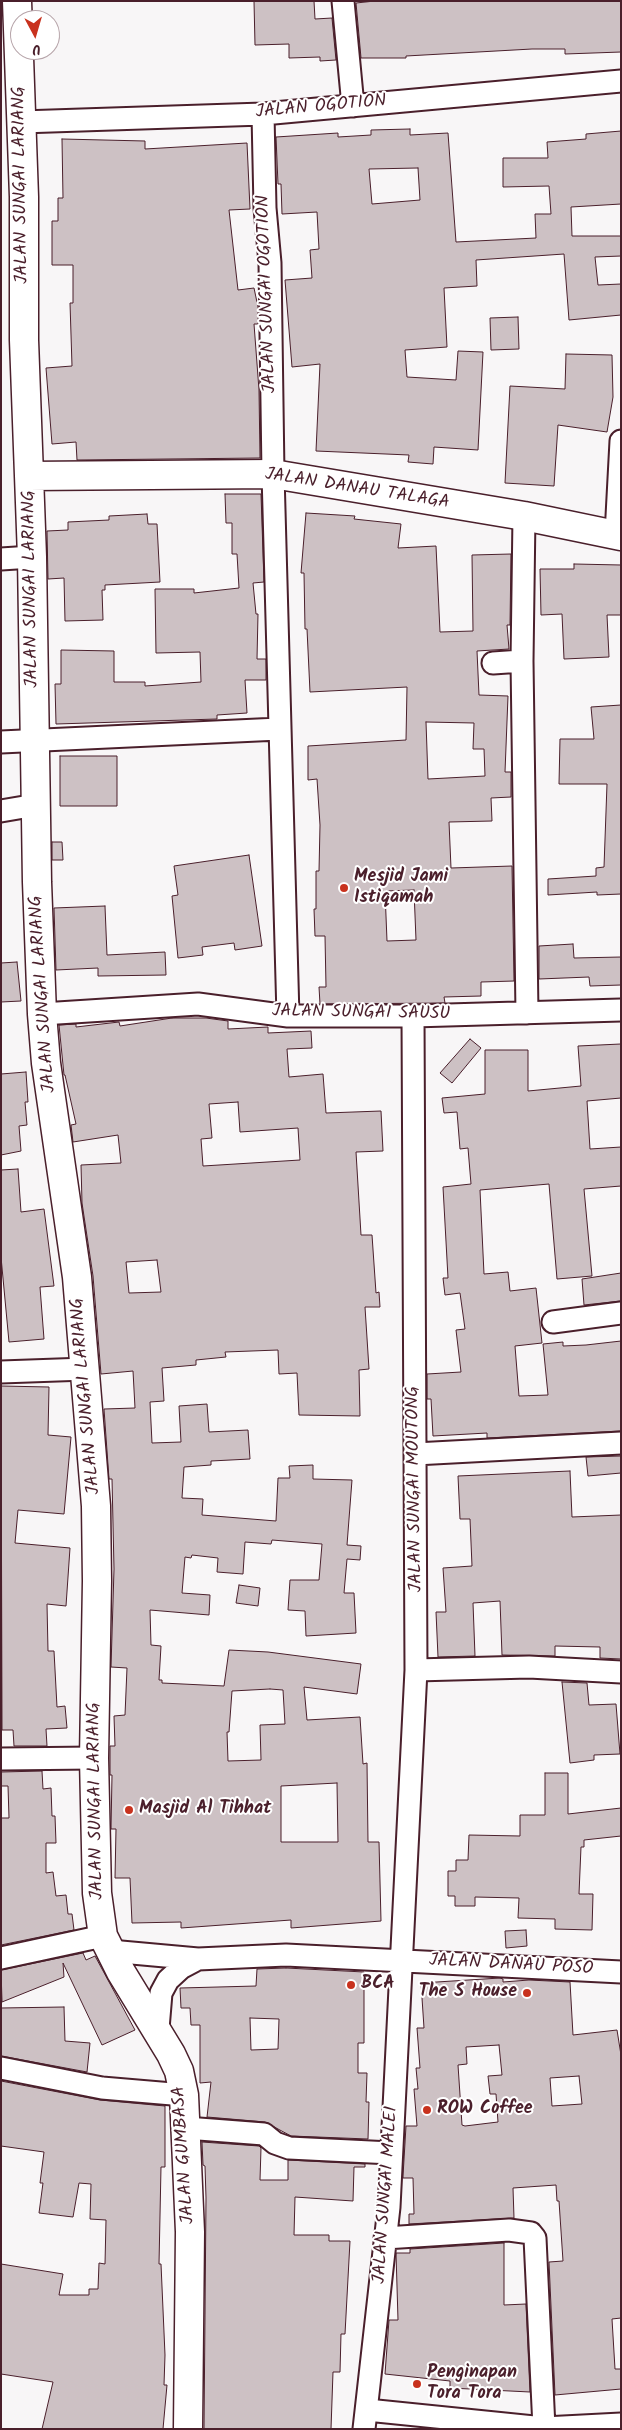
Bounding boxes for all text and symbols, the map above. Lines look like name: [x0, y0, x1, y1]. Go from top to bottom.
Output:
north arrow: [10, 10, 60, 60]
text: U: [31, 38, 42, 60]
street label: JALAN SUNGAI LARIANG: [9, 86, 35, 284]
street label: JALAN OGOTION: [255, 92, 387, 124]
street label: JALAN SUNGAI OGOTION: [254, 195, 282, 393]
street label: JALAN DANAU TALAGA: [263, 465, 451, 515]
street label: JALAN SUNGAI LARIANG: [19, 490, 45, 688]
place label: Mesjid Jami Istiqamah: [354, 867, 448, 910]
marker: Mesjid Jami Istiqamah: [338, 882, 350, 894]
street label: JALAN SUNGAI LARIANG: [26, 895, 62, 1093]
street label: JALAN SUNGAI SAUSU: [272, 1002, 450, 1026]
street label: JALAN SUNGAI LARIANG: [68, 1297, 106, 1495]
street label: JALAN SUNGAI MOUTONG: [403, 1386, 429, 1592]
street label: JALAN SUNGAI LARIANG: [84, 1702, 110, 1900]
place label: Masjid Al Tihhat: [139, 1799, 271, 1821]
marker: Masjid Al Tihhat: [123, 1804, 135, 1816]
street label: JALAN DANAU POSO: [428, 1951, 594, 1981]
place label: BCA: [361, 1974, 395, 1996]
marker: BCA: [345, 1979, 357, 1991]
place label: The S House: [419, 1982, 517, 2004]
marker: The S House: [521, 1987, 533, 1999]
street label: JALAN GUMBASA: [169, 2085, 201, 2225]
place label: ROW Coffee: [437, 2099, 533, 2121]
marker: ROW Coffee: [421, 2104, 433, 2116]
street label: JALAN SUNGAI MALEI: [370, 2106, 404, 2284]
place label: Penginapan Tora Tora: [427, 2363, 517, 2406]
marker: Penginapan Tora Tora: [411, 2378, 423, 2390]

